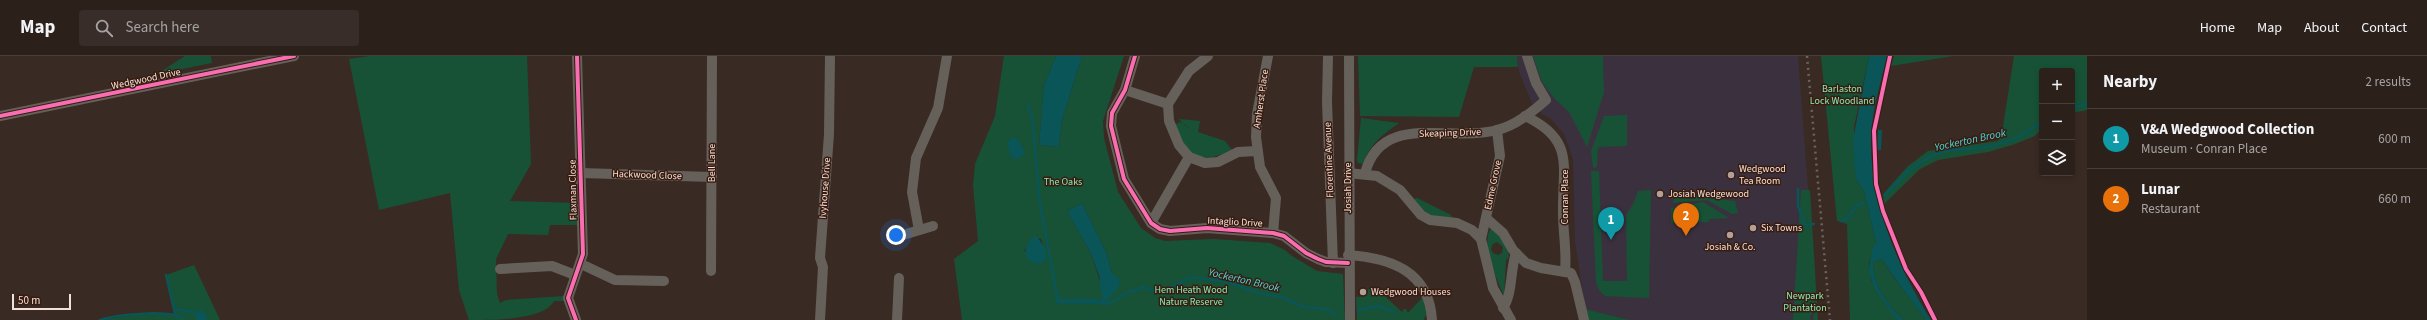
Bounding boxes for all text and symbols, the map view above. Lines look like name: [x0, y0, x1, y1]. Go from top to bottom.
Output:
search box: [79, 10, 359, 46]
text: Map: [20, 14, 55, 41]
icon: search: [93, 17, 115, 39]
text: Search here: [125, 17, 199, 38]
text: Home: [2200, 18, 2235, 38]
text: Map: [2257, 18, 2282, 38]
text: About: [2304, 18, 2339, 38]
text: Contact: [2361, 18, 2407, 38]
street label: Wedgwood Drive: [110, 65, 182, 93]
map controls: [2039, 68, 2075, 176]
button: +: [2039, 68, 2075, 104]
street label: Amherst Place: [1250, 69, 1272, 129]
text: Nearby: [2103, 70, 2157, 94]
text: 2 results: [2366, 73, 2411, 91]
park label: Barlaston Lock Woodland: [1810, 82, 1874, 108]
button: −: [2039, 104, 2075, 140]
text: V&A Wedgwood Collection: [2141, 119, 2314, 140]
street label: Florentine Avenue: [1321, 122, 1337, 198]
street label: Skeaping Drive: [1419, 125, 1481, 141]
water label: Yockerton Brook: [1933, 125, 2008, 155]
text: 1: [2113, 130, 2119, 148]
text: 600 m: [2378, 130, 2411, 148]
button: layers: [2039, 140, 2075, 176]
text: Museum · Conran Place: [2141, 140, 2267, 158]
street label: Bell Lane: [705, 144, 719, 182]
street label: Ivyhouse Drive: [816, 157, 834, 219]
street label: Edme Grove: [1481, 159, 1505, 211]
street label: Flaxman Close: [565, 160, 581, 220]
street label: Josiah Drive: [1341, 162, 1355, 214]
place label: Wedgwood Tea Room: [1739, 162, 1786, 188]
street label: Hackwood Close: [612, 167, 682, 183]
street label: Conran Place: [1558, 170, 1572, 224]
marker: Wedgwood Tea Room: [1726, 170, 1736, 180]
park label: The Oaks: [1044, 175, 1082, 189]
text: Lunar: [2141, 179, 2180, 200]
place label: Josiah Wedgewood: [1668, 187, 1749, 201]
marker: Josiah Wedgewood: [1655, 189, 1665, 199]
text: 2: [2113, 190, 2119, 208]
text: 660 m: [2378, 190, 2411, 208]
text: Restaurant: [2141, 200, 2200, 218]
pin: 2: [1673, 203, 1699, 236]
pin: 1: [1598, 207, 1624, 240]
street label: Intaglio Drive: [1207, 214, 1263, 230]
place label: Six Towns: [1761, 221, 1802, 235]
marker: Six Towns: [1748, 223, 1758, 233]
your location: [886, 225, 906, 245]
marker: Josiah & Co.: [1725, 230, 1735, 240]
place label: Josiah & Co.: [1705, 240, 1755, 254]
water label: Yockerton Brook: [1207, 265, 1282, 296]
park label: Hem Heath Wood Nature Reserve: [1154, 283, 1228, 309]
place label: Wedgwood Houses: [1371, 285, 1451, 299]
marker: Wedgwood Houses: [1358, 287, 1368, 297]
park label: Newpark Plantation: [1783, 289, 1827, 315]
scale bar: [12, 292, 71, 311]
text: 50 m: [18, 293, 40, 308]

